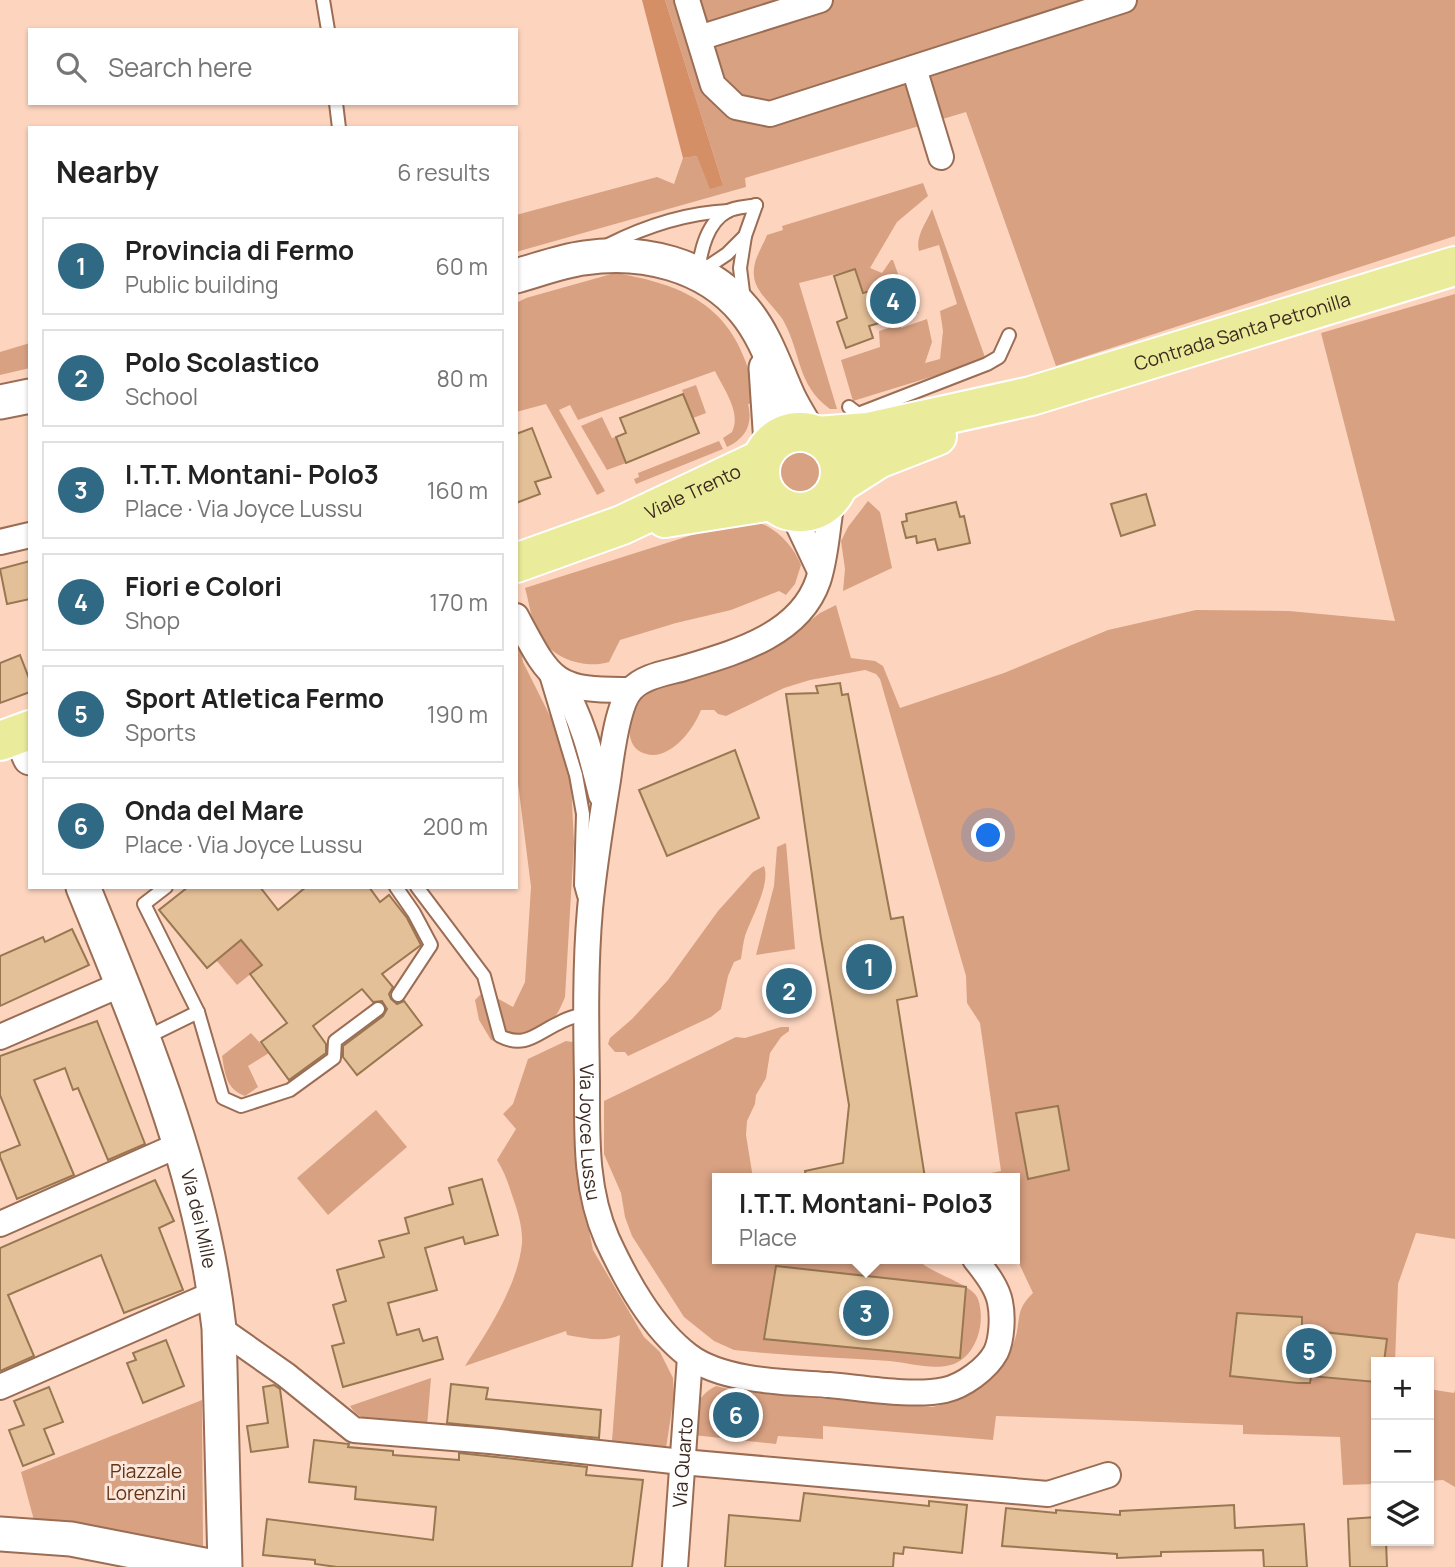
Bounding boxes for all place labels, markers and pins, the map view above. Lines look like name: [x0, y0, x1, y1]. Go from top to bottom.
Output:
pin: 4: [870, 275, 916, 327]
pin: 1: [846, 941, 892, 993]
pin: 2: [766, 965, 812, 1017]
pin: 3: [843, 1287, 889, 1339]
pin: 5: [1286, 1325, 1332, 1377]
pin: 6: [713, 1389, 759, 1441]

